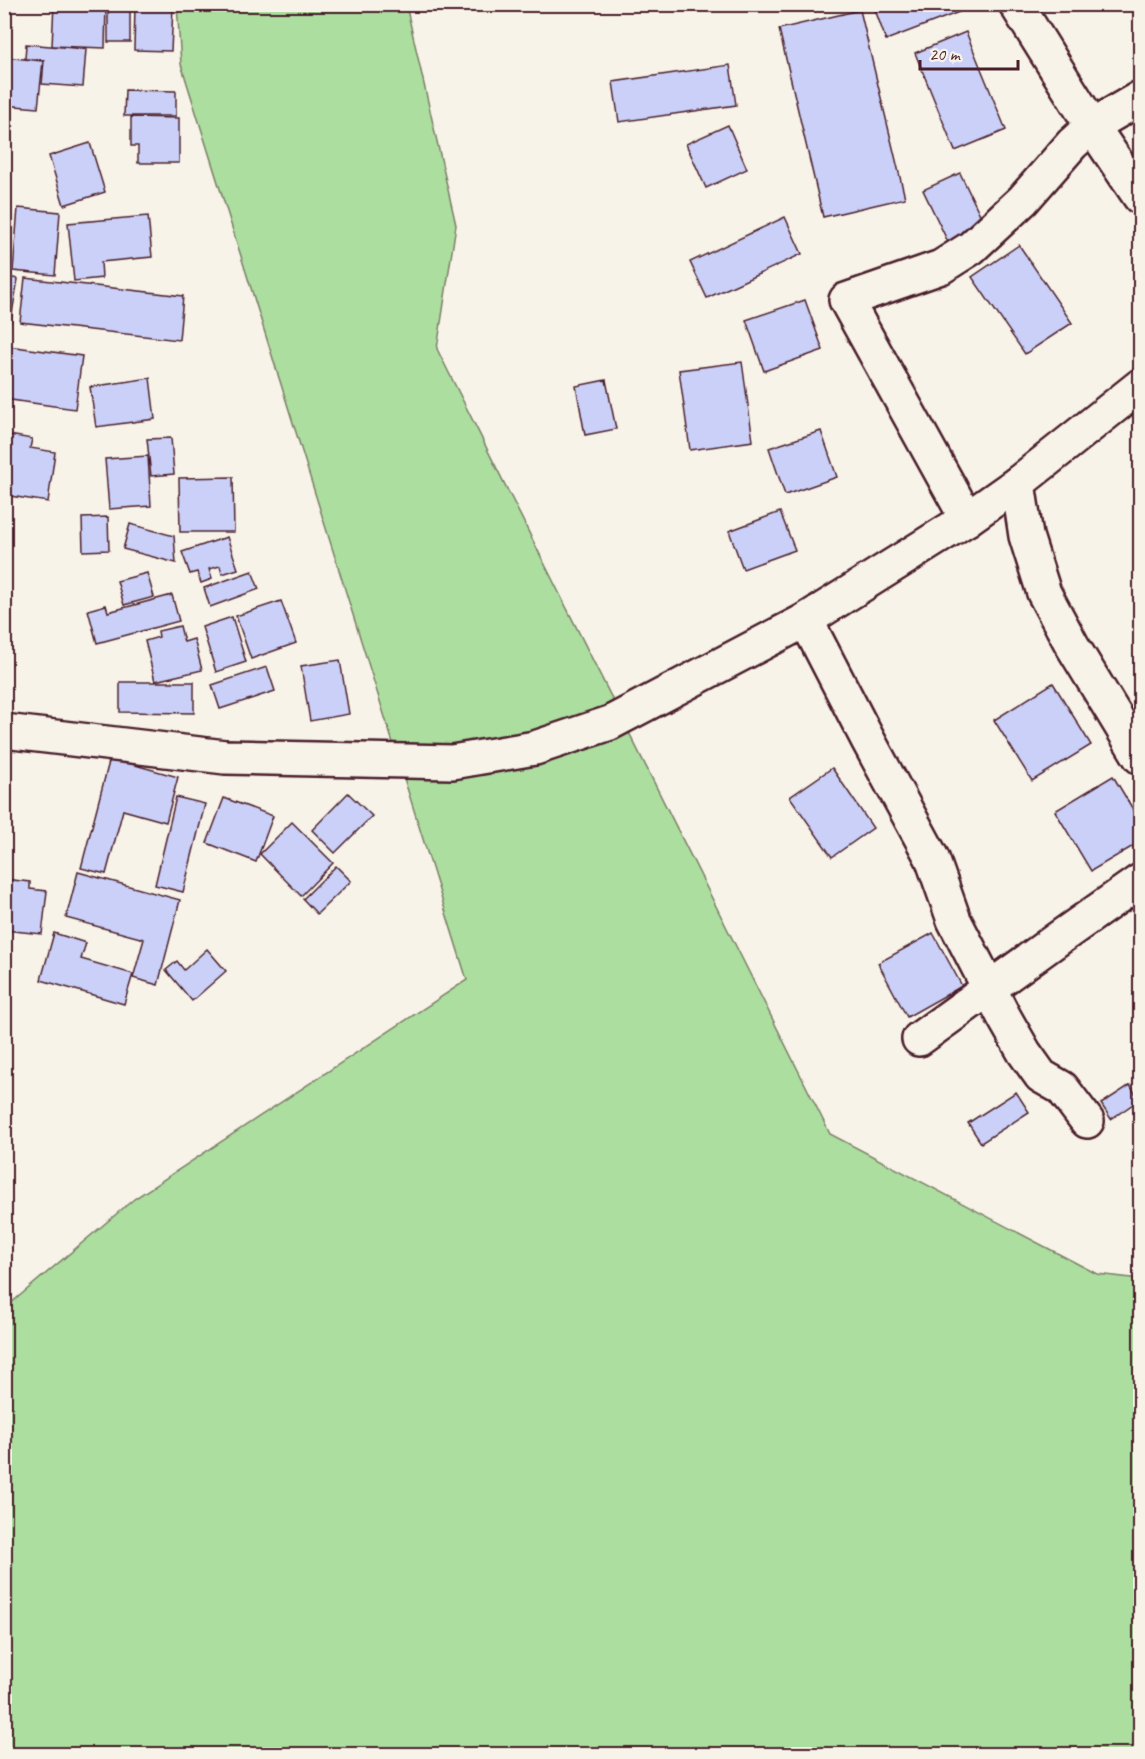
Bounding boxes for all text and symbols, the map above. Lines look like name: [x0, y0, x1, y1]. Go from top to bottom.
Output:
scale bar: [920, 33, 1018, 71]
text: 20 m: [929, 43, 962, 65]

